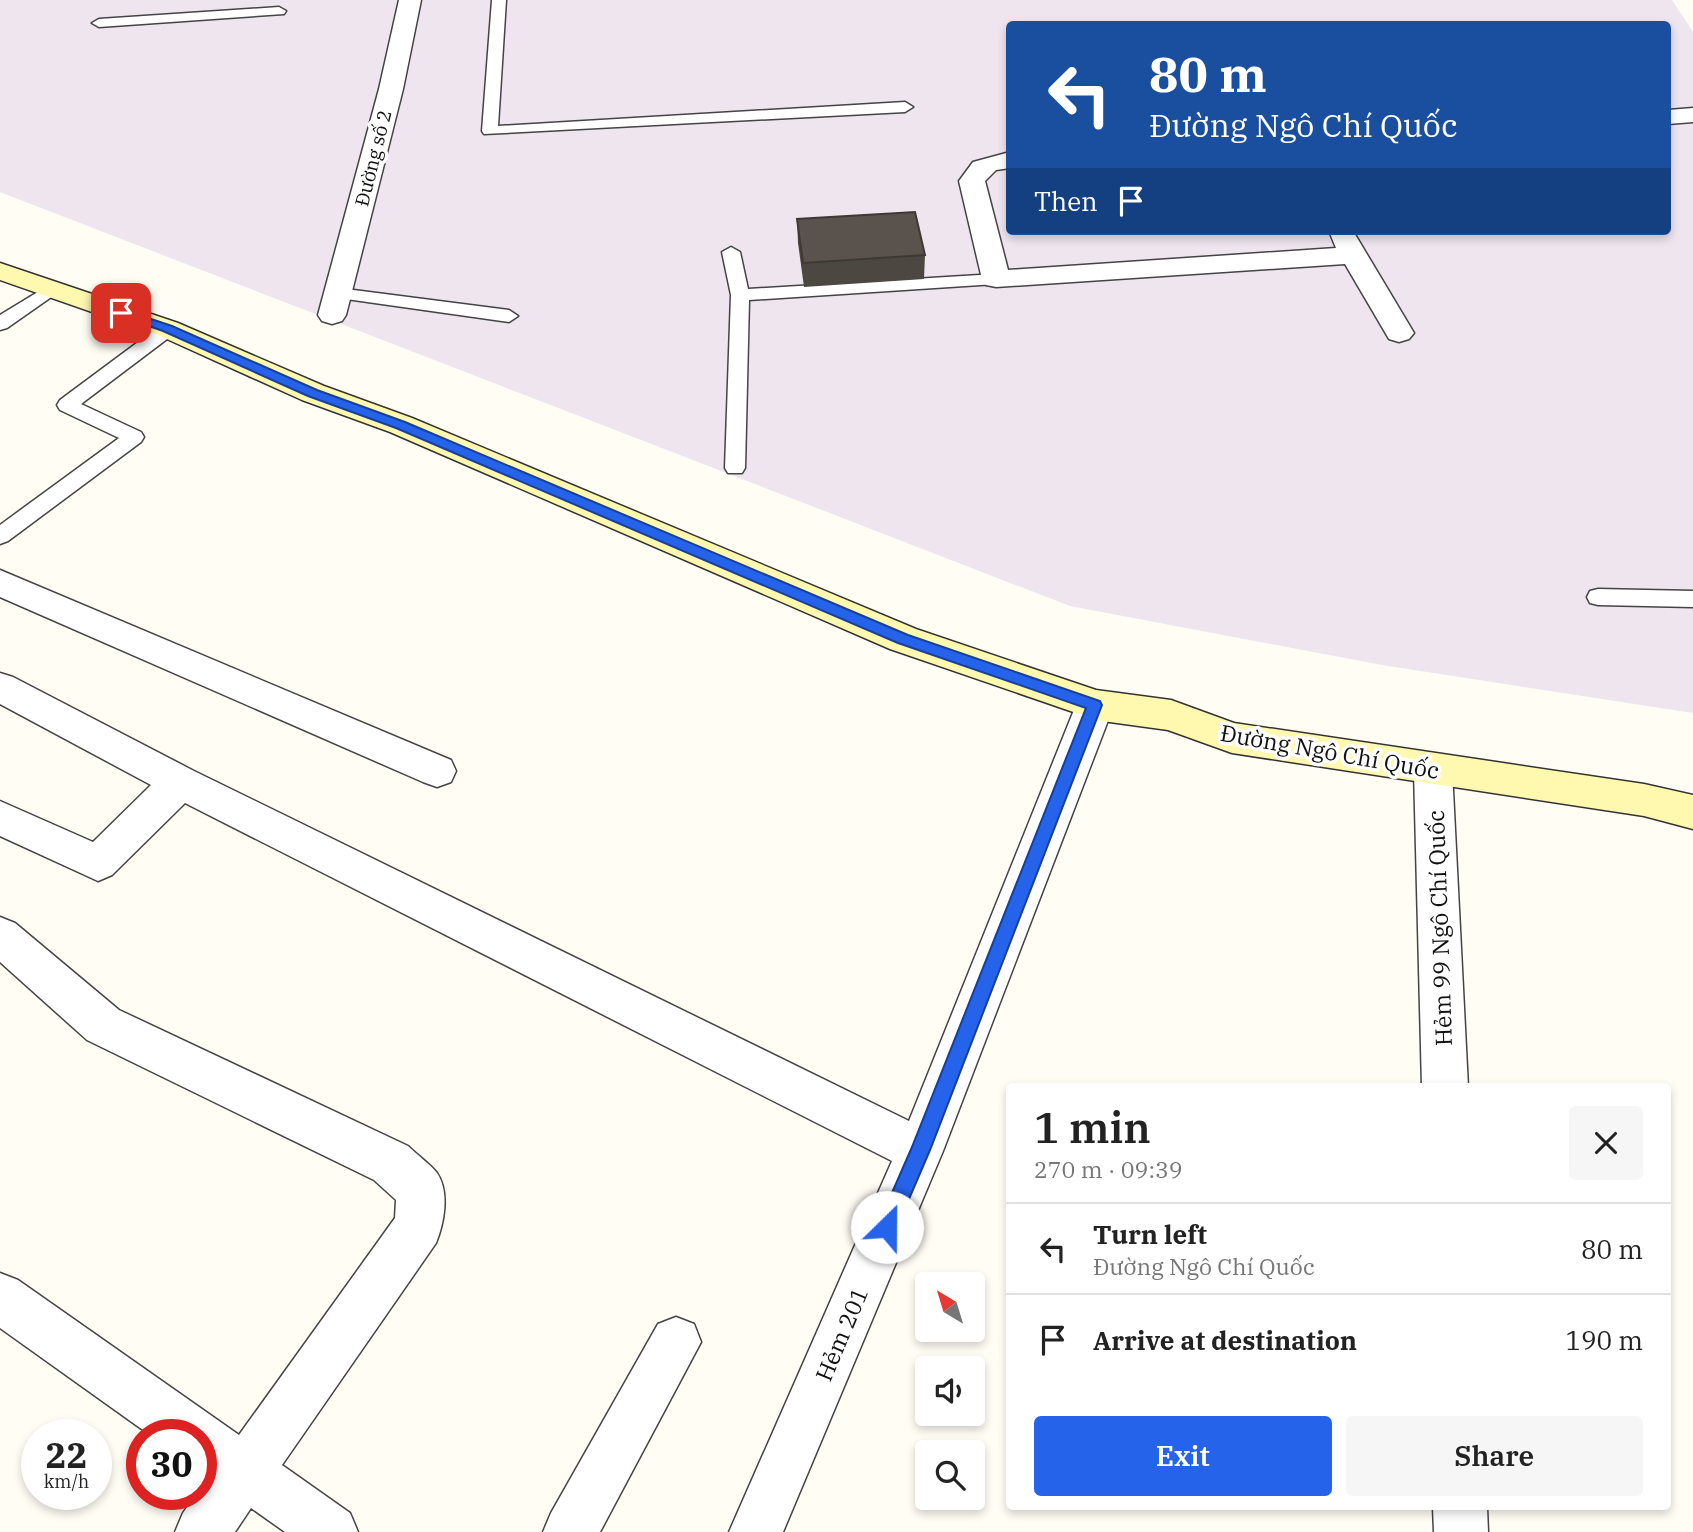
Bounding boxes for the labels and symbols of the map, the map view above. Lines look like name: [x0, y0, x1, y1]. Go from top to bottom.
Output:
street label: Đường số 2: [349, 107, 397, 209]
pin: [91, 283, 151, 343]
street label: Đường Ngô Chí Quốc: [1218, 717, 1442, 785]
street label: Hẻm 99 Ngô Chí Quốc: [1420, 809, 1458, 1047]
position arrow: [850, 1190, 924, 1264]
north arrow: [915, 1272, 985, 1342]
street label: Hẻm 201: [808, 1283, 874, 1385]
speed limit sign: 30: [126, 1419, 217, 1510]

